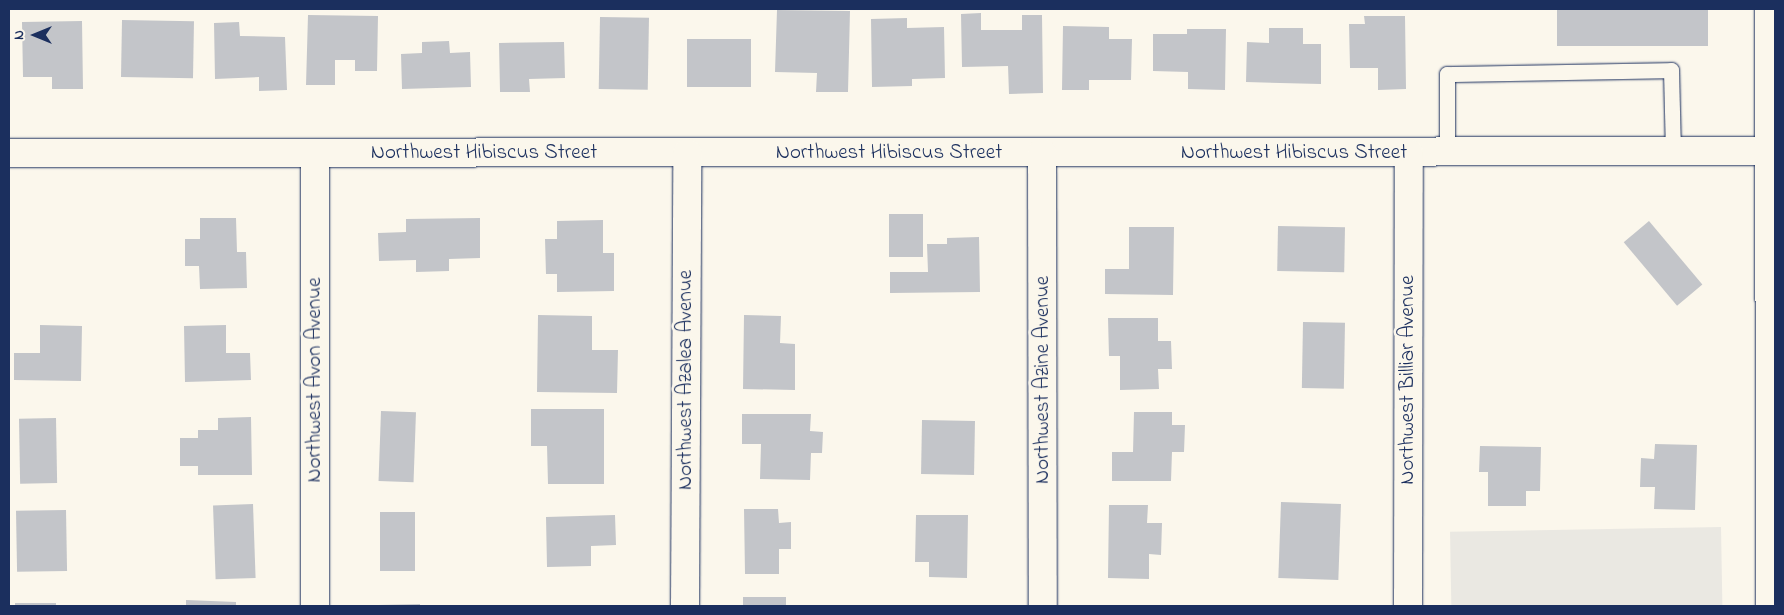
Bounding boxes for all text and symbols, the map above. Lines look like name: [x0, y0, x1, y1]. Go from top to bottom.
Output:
north arrow: [10, 10, 60, 60]
text: N: [9, 30, 30, 40]
street label: Northwest Hibiscus Street: [371, 140, 597, 166]
street label: Northwest Hibiscus Street: [776, 140, 1002, 166]
street label: Northwest Hibiscus Street: [1181, 140, 1407, 166]
street label: Northwest Azalea Avenue: [673, 270, 699, 490]
street label: Northwest Billiar Avenue: [1395, 275, 1421, 485]
street label: Northwest Azine Avenue: [1030, 276, 1056, 484]
street label: Northwest Avon Avenue: [302, 277, 328, 483]

